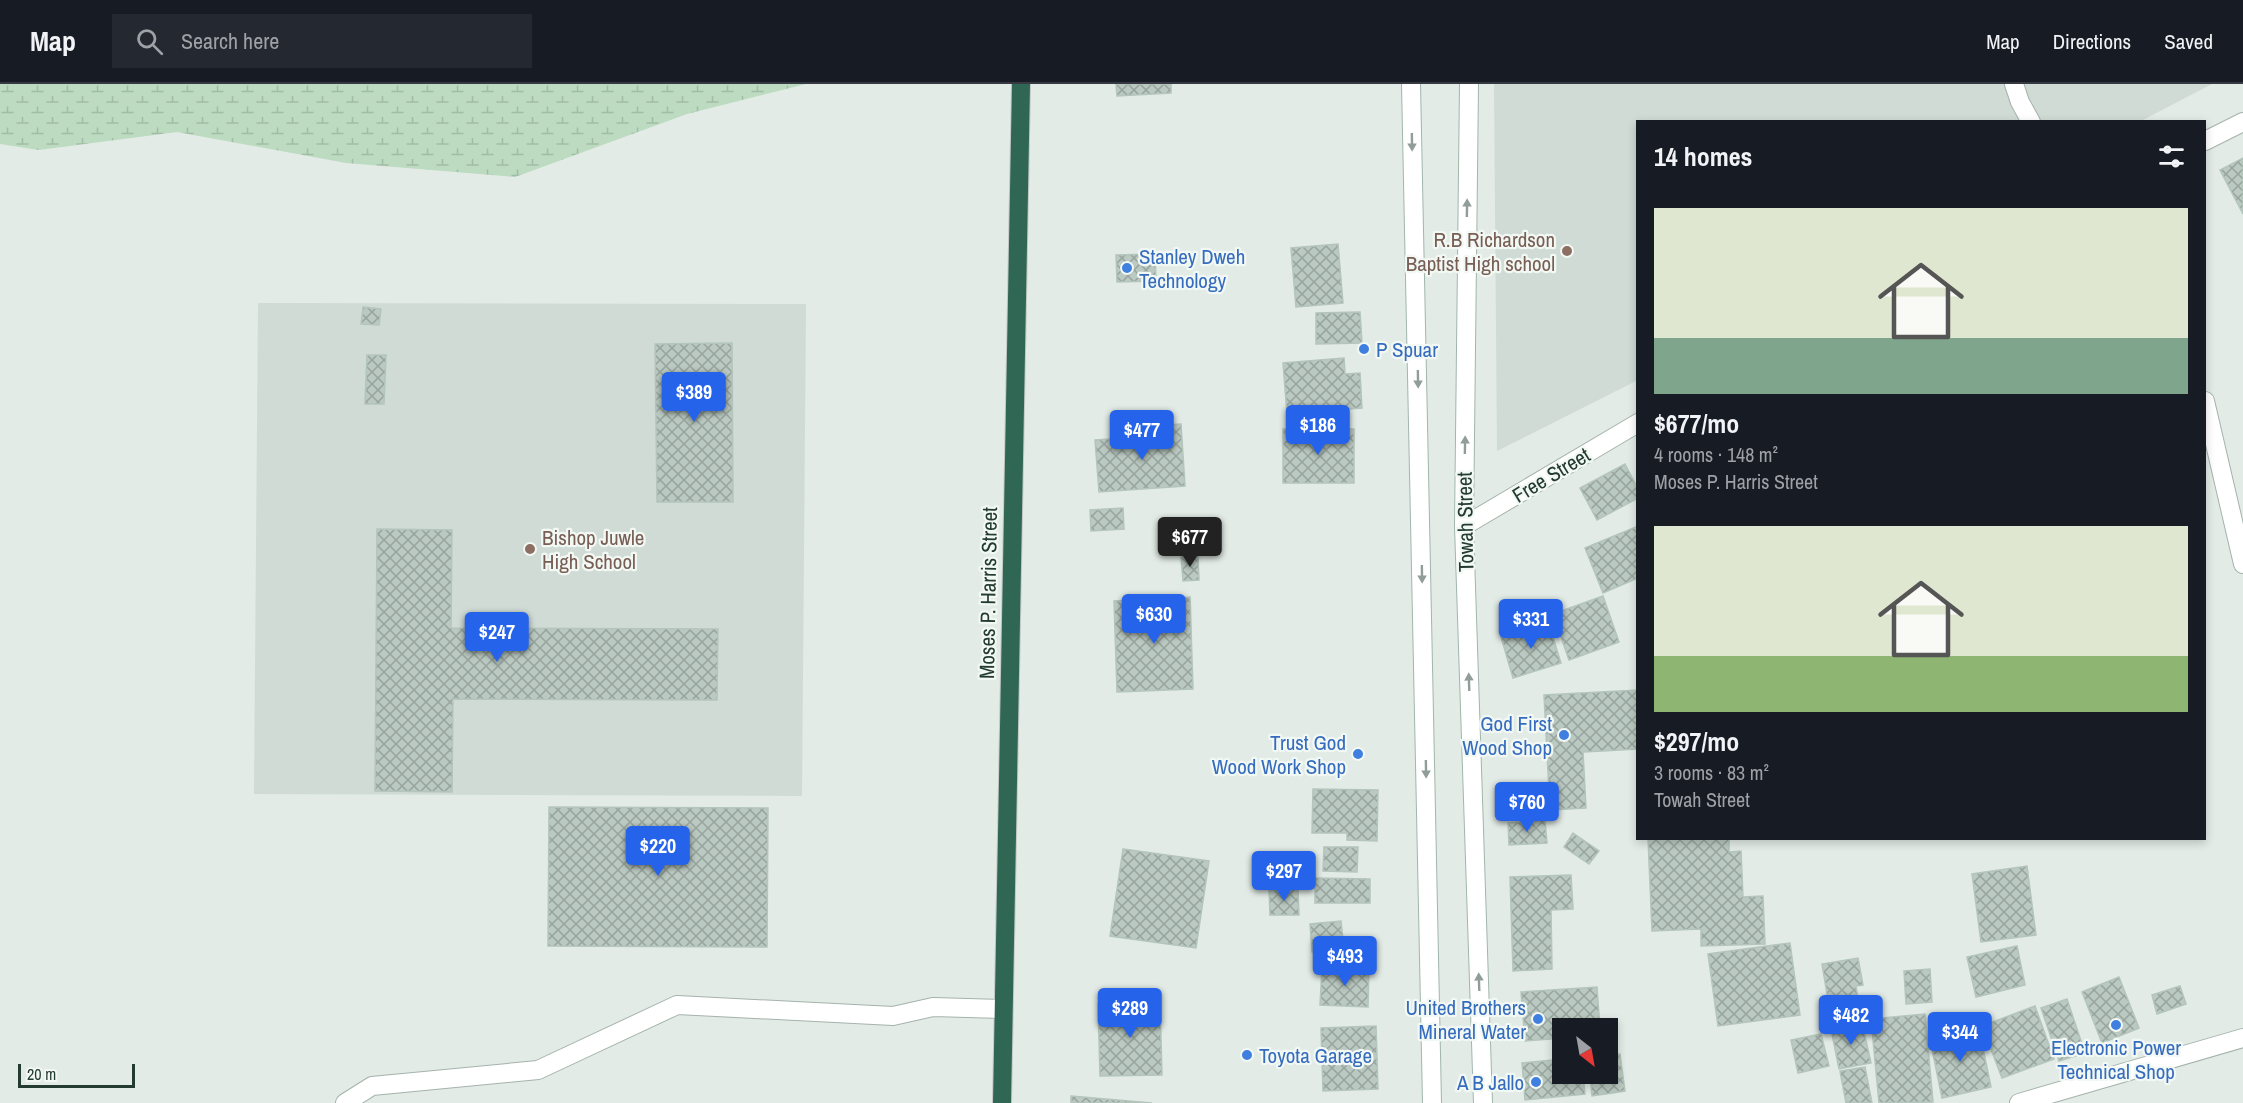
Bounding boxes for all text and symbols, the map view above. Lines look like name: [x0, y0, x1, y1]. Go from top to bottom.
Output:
search box: [112, 14, 532, 68]
text: Map: [30, 22, 76, 60]
icon: search: [133, 25, 166, 58]
text: Search here: [181, 26, 279, 56]
text: Map: [1986, 27, 2020, 56]
text: Directions: [2053, 27, 2131, 56]
text: Saved: [2164, 27, 2213, 56]
one-way arrow: [1408, 133, 1417, 152]
text: 14 homes: [1654, 139, 1752, 174]
icon: filters: [2155, 140, 2188, 173]
one-way arrow: [1463, 198, 1472, 217]
place label: R.B Richardson Baptist High school: [1406, 225, 1555, 278]
place label: Stanley Dweh Technology: [1139, 242, 1245, 295]
marker: R.B Richardson Baptist High school: [1560, 244, 1574, 258]
icon: home: [1867, 247, 1975, 355]
marker: Stanley Dweh Technology: [1120, 261, 1134, 275]
place label: P Spuar: [1376, 335, 1438, 364]
marker: P Spuar: [1357, 342, 1371, 356]
one-way arrow: [1413, 370, 1423, 389]
pin: $389: [658, 372, 730, 423]
text: $389: [676, 378, 712, 405]
pin: $186: [1282, 405, 1354, 456]
text: $677/mo: [1654, 406, 1739, 441]
pin: $477: [1106, 410, 1178, 461]
text: $186: [1300, 411, 1336, 438]
text: $477: [1124, 416, 1160, 443]
one-way arrow: [1460, 435, 1470, 454]
street label: Free Street: [1507, 440, 1596, 510]
text: 4 rooms · 148 m²: [1654, 441, 1778, 468]
text: Moses P. Harris Street: [1654, 468, 1818, 495]
street label: Towah Street: [1450, 471, 1480, 573]
street label: Moses P. Harris Street: [972, 507, 1004, 679]
pin: $677: [1154, 517, 1226, 568]
place label: Bishop Juwle High School: [542, 523, 644, 576]
text: $677: [1172, 523, 1208, 550]
marker: Bishop Juwle High School: [523, 542, 537, 556]
one-way arrow: [1418, 565, 1427, 584]
icon: home: [1867, 565, 1975, 673]
pin: $630: [1118, 594, 1190, 645]
pin: $331: [1495, 599, 1567, 650]
text: $630: [1136, 600, 1172, 627]
text: $331: [1513, 605, 1549, 632]
pin: $247: [461, 612, 533, 663]
text: $247: [479, 618, 515, 645]
one-way arrow: [1465, 672, 1474, 691]
place label: God First Wood Shop: [1462, 709, 1552, 762]
text: $297/mo: [1654, 724, 1739, 759]
place label: Trust God Wood Work Shop: [1212, 728, 1346, 781]
marker: God First Wood Shop: [1557, 728, 1571, 742]
marker: Trust God Wood Work Shop: [1351, 747, 1365, 761]
text: 3 rooms · 83 m²: [1654, 759, 1769, 786]
one-way arrow: [1421, 760, 1431, 779]
pin: $760: [1491, 782, 1563, 833]
text: Towah Street: [1654, 786, 1750, 813]
text: $760: [1509, 788, 1545, 815]
pin: $220: [622, 826, 694, 877]
text: $220: [640, 832, 676, 859]
pin: $297: [1248, 851, 1320, 902]
text: $297: [1266, 857, 1302, 884]
pin: $493: [1309, 936, 1381, 987]
text: $493: [1327, 942, 1363, 969]
one-way arrow: [1475, 972, 1484, 991]
pin: $289: [1094, 988, 1166, 1039]
place label: United Brothers Mineral Water: [1405, 993, 1526, 1046]
text: $289: [1112, 994, 1148, 1021]
pin: $482: [1815, 995, 1887, 1046]
text: $482: [1833, 1001, 1869, 1028]
marker: United Brothers Mineral Water: [1531, 1012, 1545, 1026]
pin: $344: [1924, 1012, 1996, 1063]
north arrow: [1552, 1018, 1618, 1084]
map controls: [1552, 1018, 1618, 1084]
text: $344: [1942, 1018, 1978, 1045]
marker: Electronic Power Technical Shop: [2109, 1018, 2123, 1032]
place label: Electronic Power Technical Shop: [2051, 1033, 2181, 1086]
place label: Toyota Garage: [1259, 1041, 1372, 1070]
marker: Toyota Garage: [1240, 1048, 1254, 1062]
scale bar: [18, 1061, 135, 1088]
text: 20 m: [27, 1063, 56, 1085]
place label: A B Jallo: [1456, 1068, 1524, 1097]
marker: A B Jallo: [1529, 1075, 1543, 1089]

